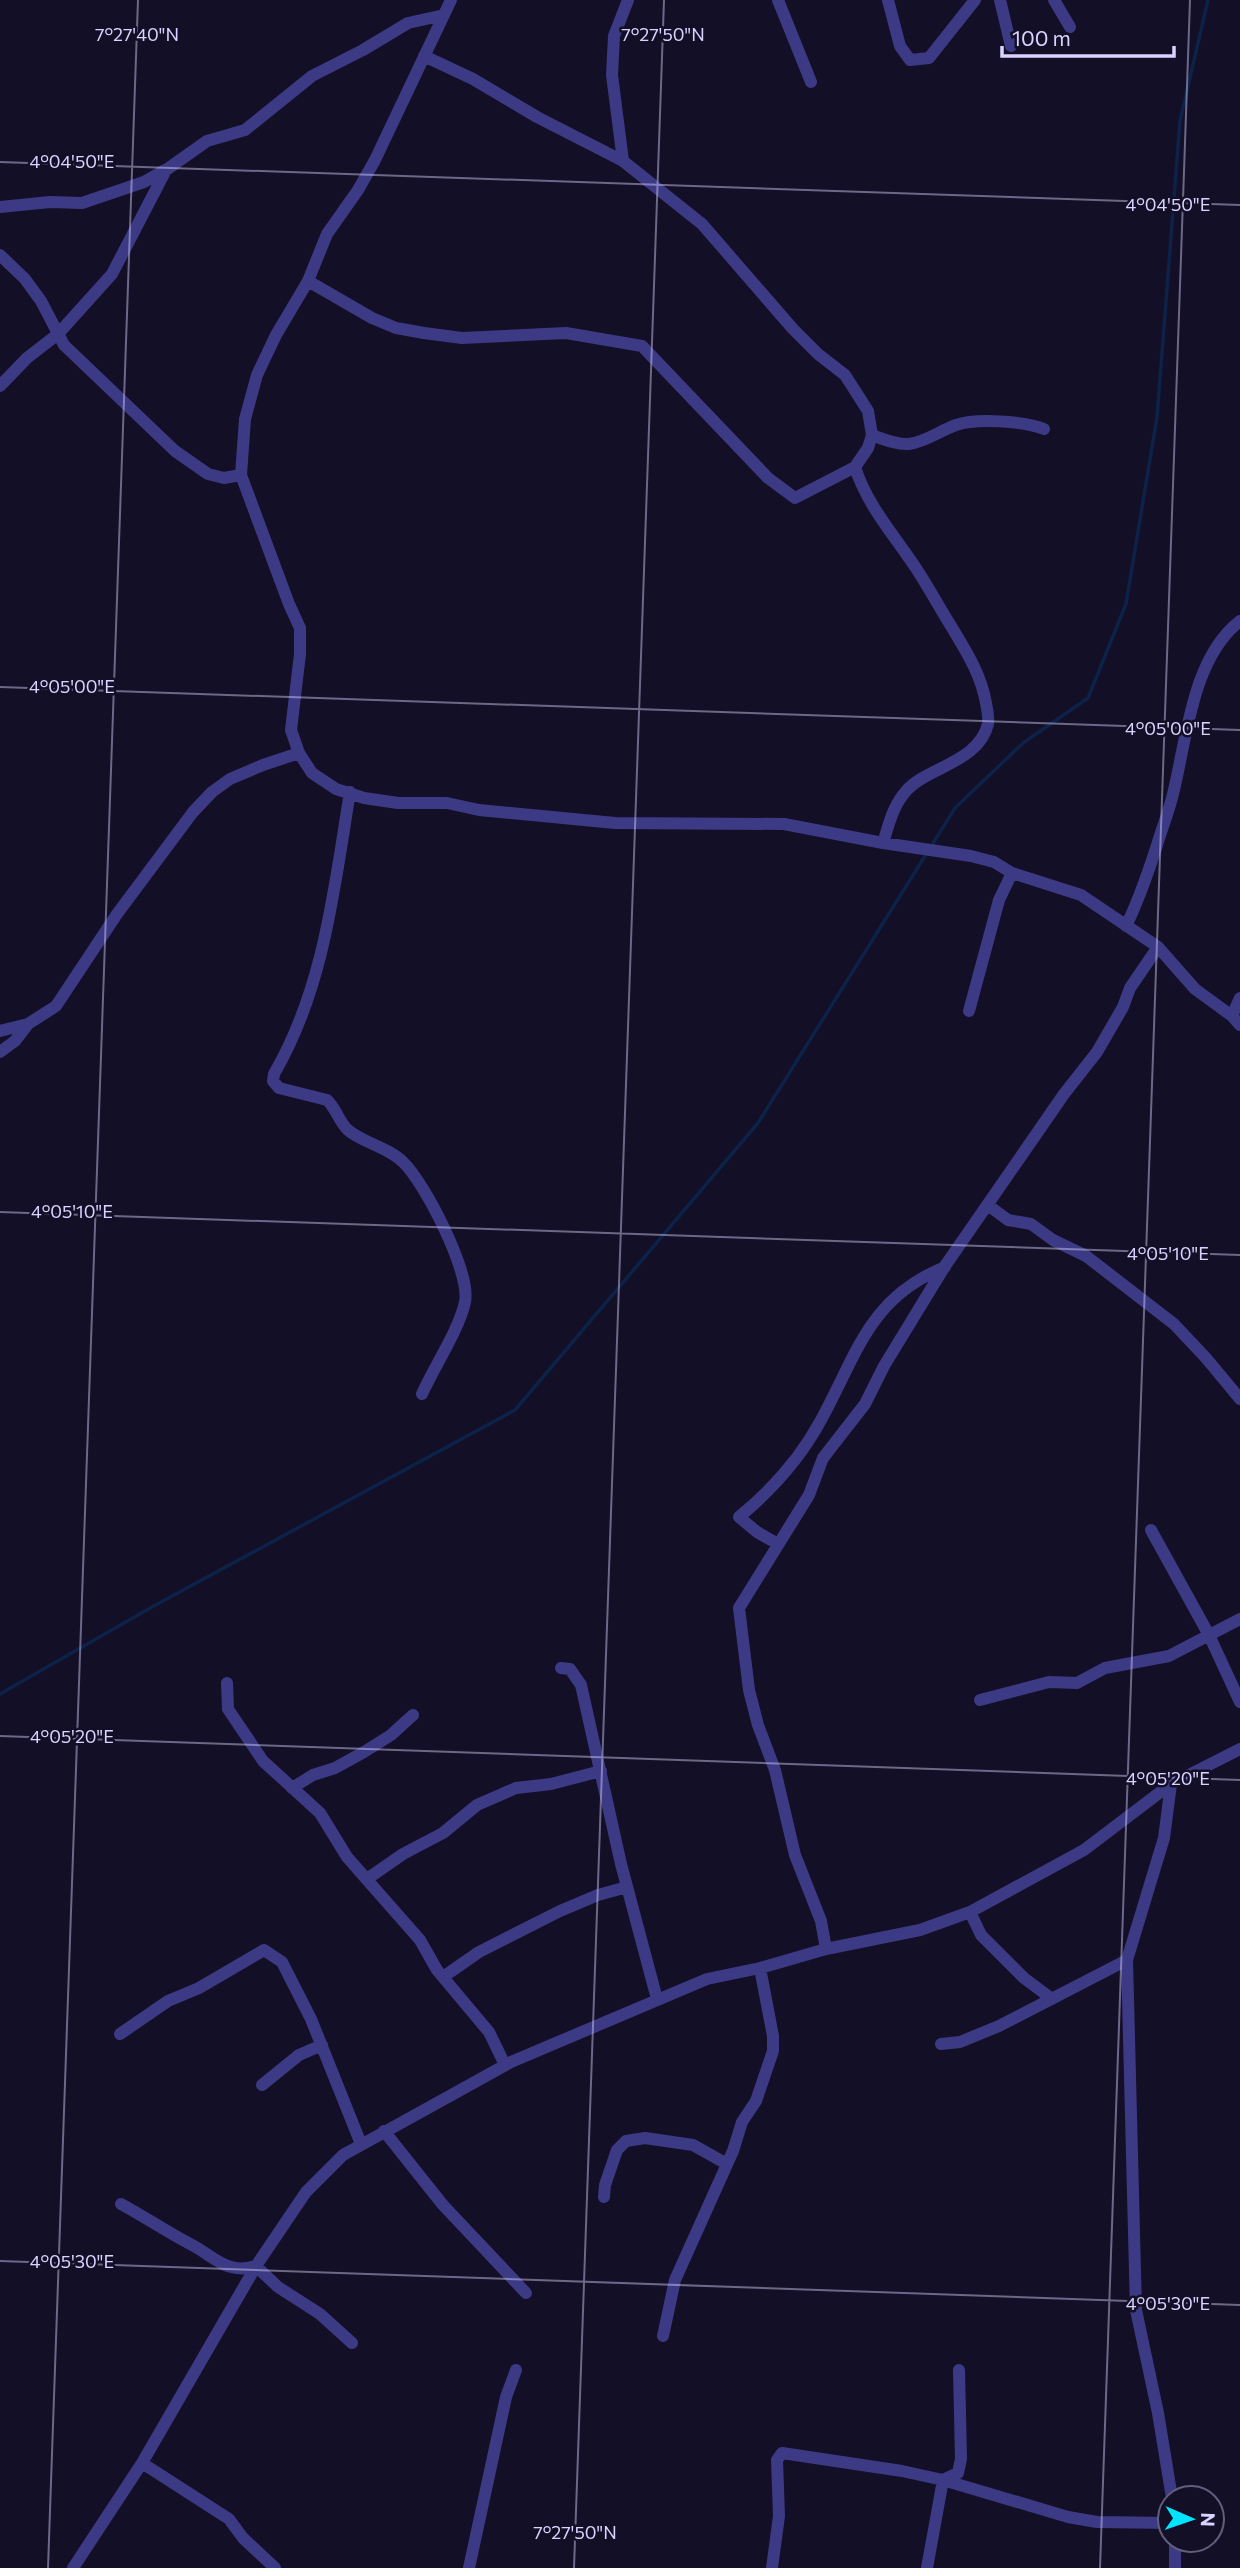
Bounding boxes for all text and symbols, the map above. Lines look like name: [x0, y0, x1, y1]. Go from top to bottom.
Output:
scale bar: [1002, 14, 1174, 58]
text: 7°27'40"N: [95, 23, 179, 45]
text: 7°27'50"N: [621, 23, 705, 45]
text: 100 m: [1012, 25, 1071, 50]
text: 4°04'50"E: [30, 150, 114, 172]
text: 4°04'50"E: [1126, 193, 1210, 215]
text: 4°05'00"E: [29, 675, 115, 697]
text: 4°05'00"E: [1125, 717, 1211, 739]
text: 4°05'10"E: [31, 1200, 113, 1222]
text: 4°05'10"E: [1127, 1242, 1209, 1264]
text: 4°05'20"E: [30, 1725, 114, 1747]
text: 4°05'20"E: [1126, 1767, 1210, 1789]
text: 4°05'30"E: [30, 2250, 114, 2272]
text: 4°05'30"E: [1126, 2292, 1210, 2314]
north arrow: [1156, 2484, 1226, 2554]
text: N: [1197, 2512, 1220, 2527]
text: 7°27'50"N: [533, 2521, 617, 2543]

